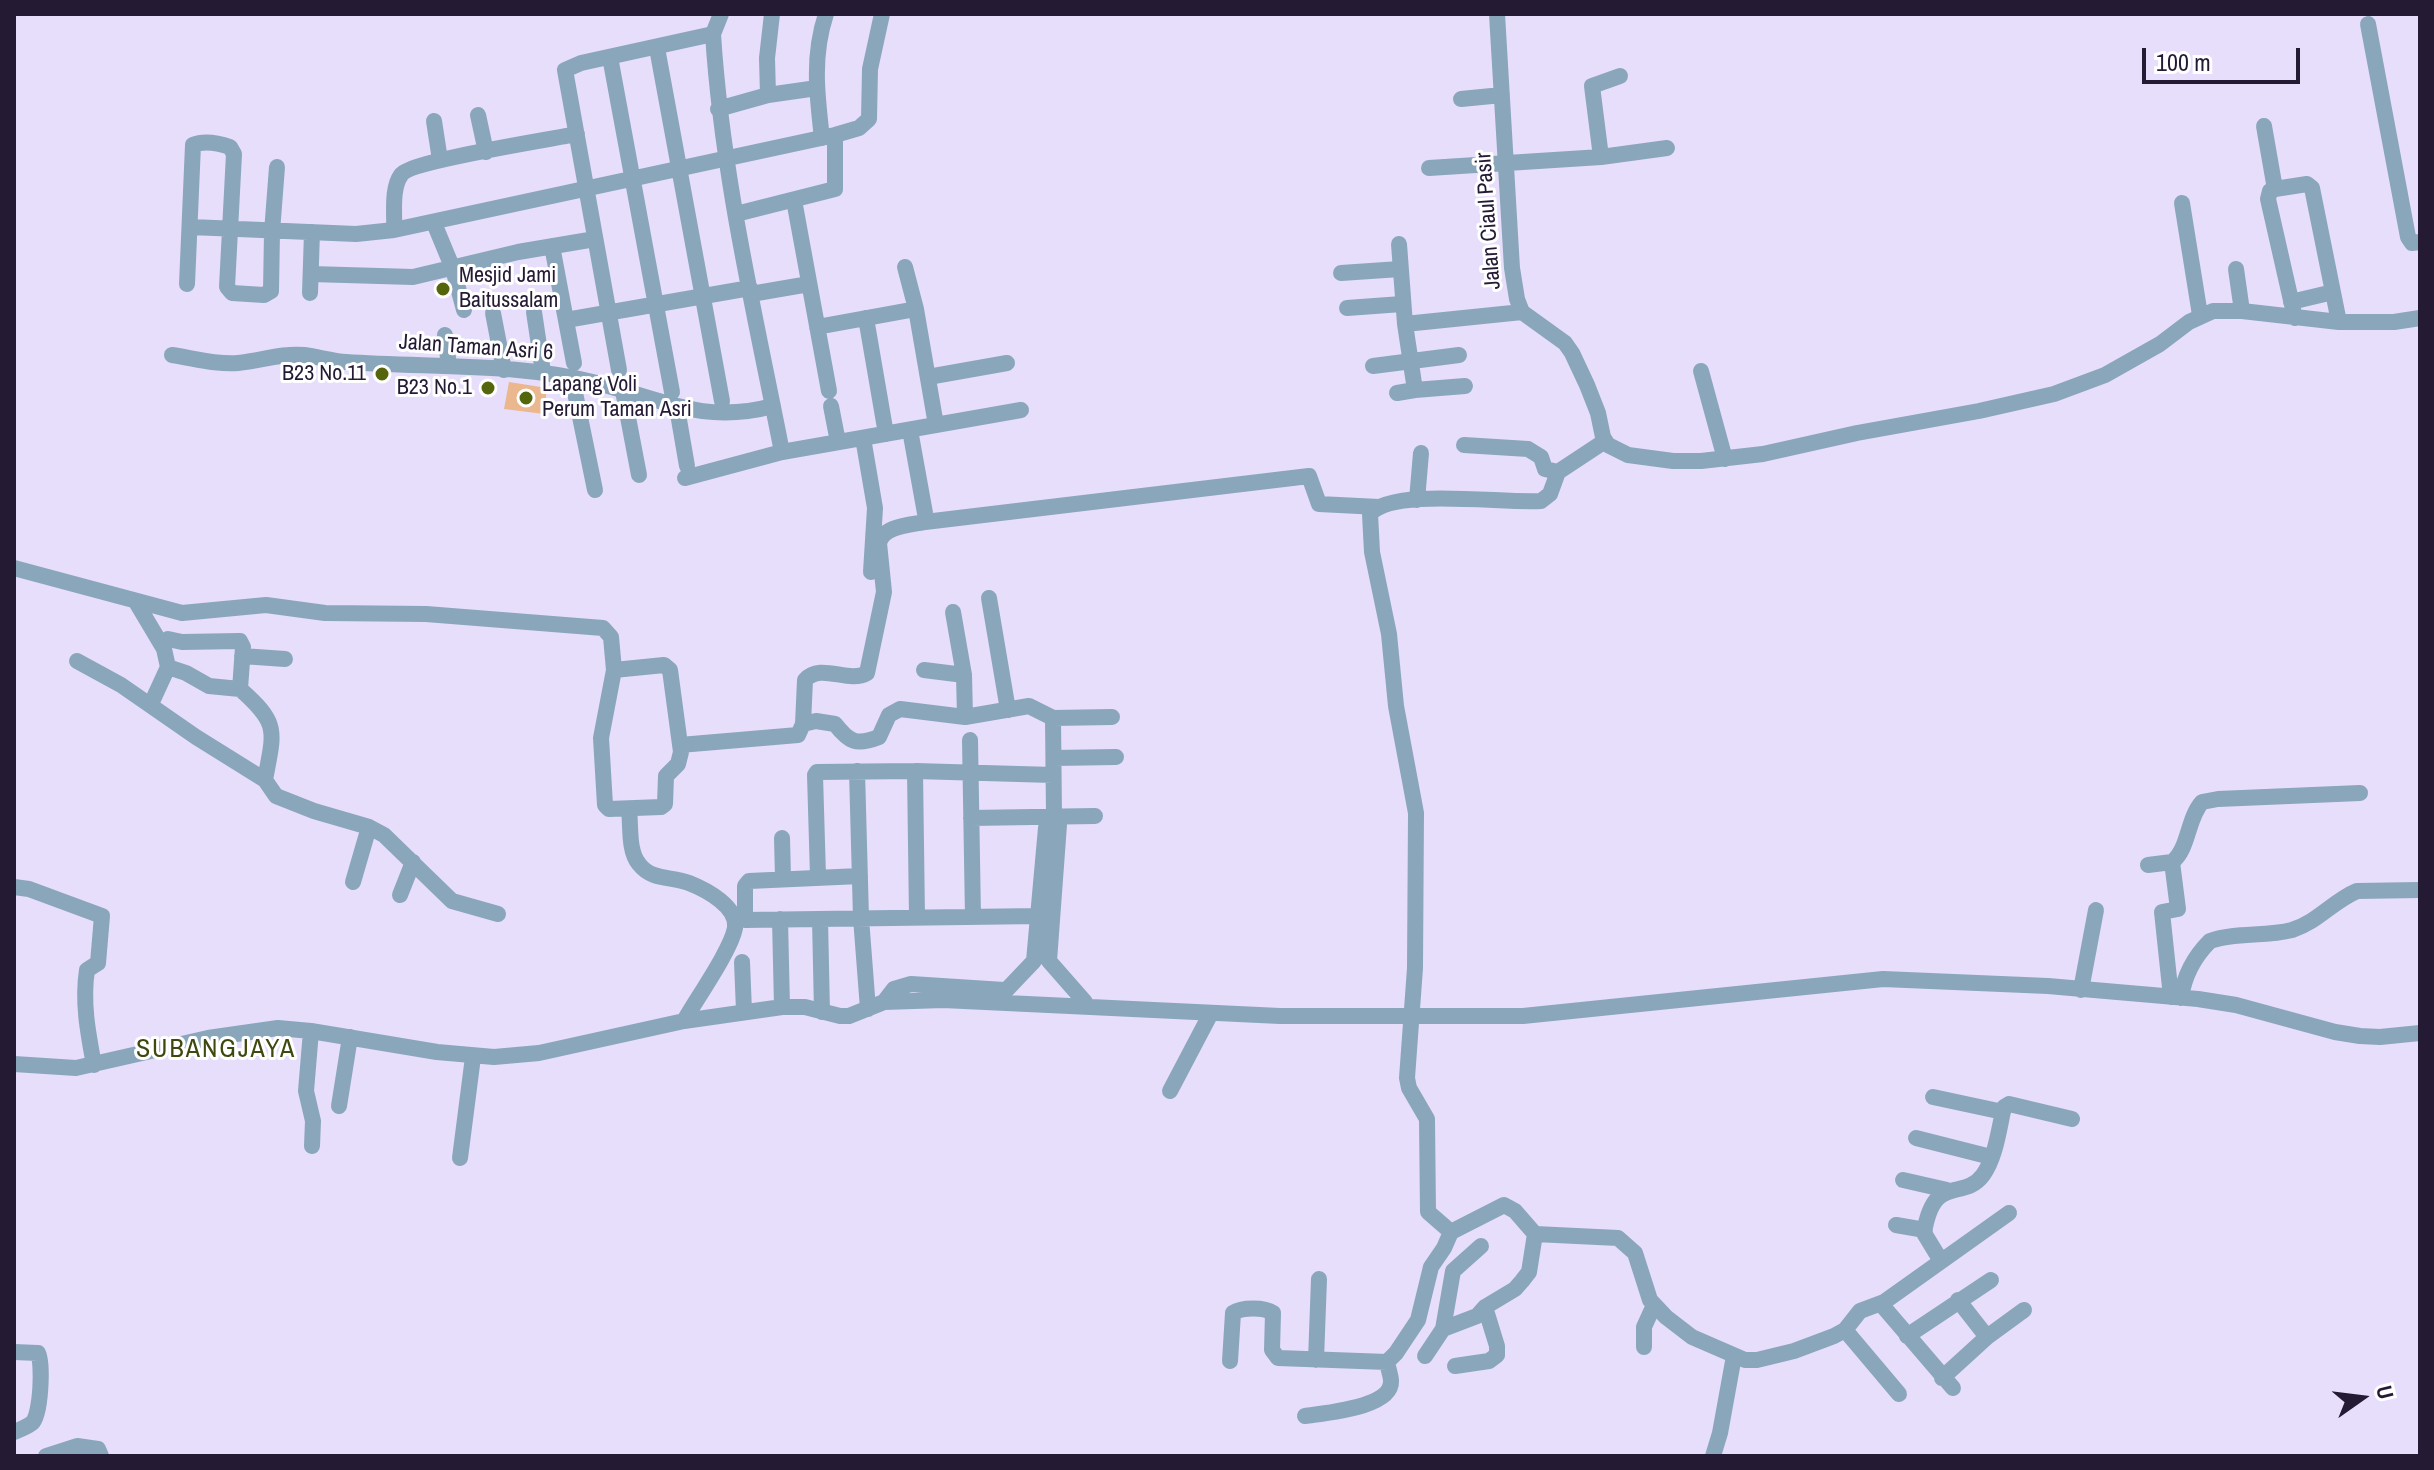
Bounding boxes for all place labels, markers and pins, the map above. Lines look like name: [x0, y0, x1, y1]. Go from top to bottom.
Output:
place label: Mesjid Jami Baitussalam: [459, 263, 558, 314]
marker: Mesjid Jami Baitussalam: [434, 280, 452, 298]
place label: B23 No.11: [282, 361, 366, 387]
marker: B23 No.11: [373, 365, 391, 383]
place label: Lapang Voli Perum Taman Asri: [542, 372, 692, 424]
place label: B23 No.1: [397, 375, 472, 401]
marker: B23 No.1: [479, 379, 497, 397]
marker: Lapang Voli Perum Taman Asri: [517, 389, 535, 407]

